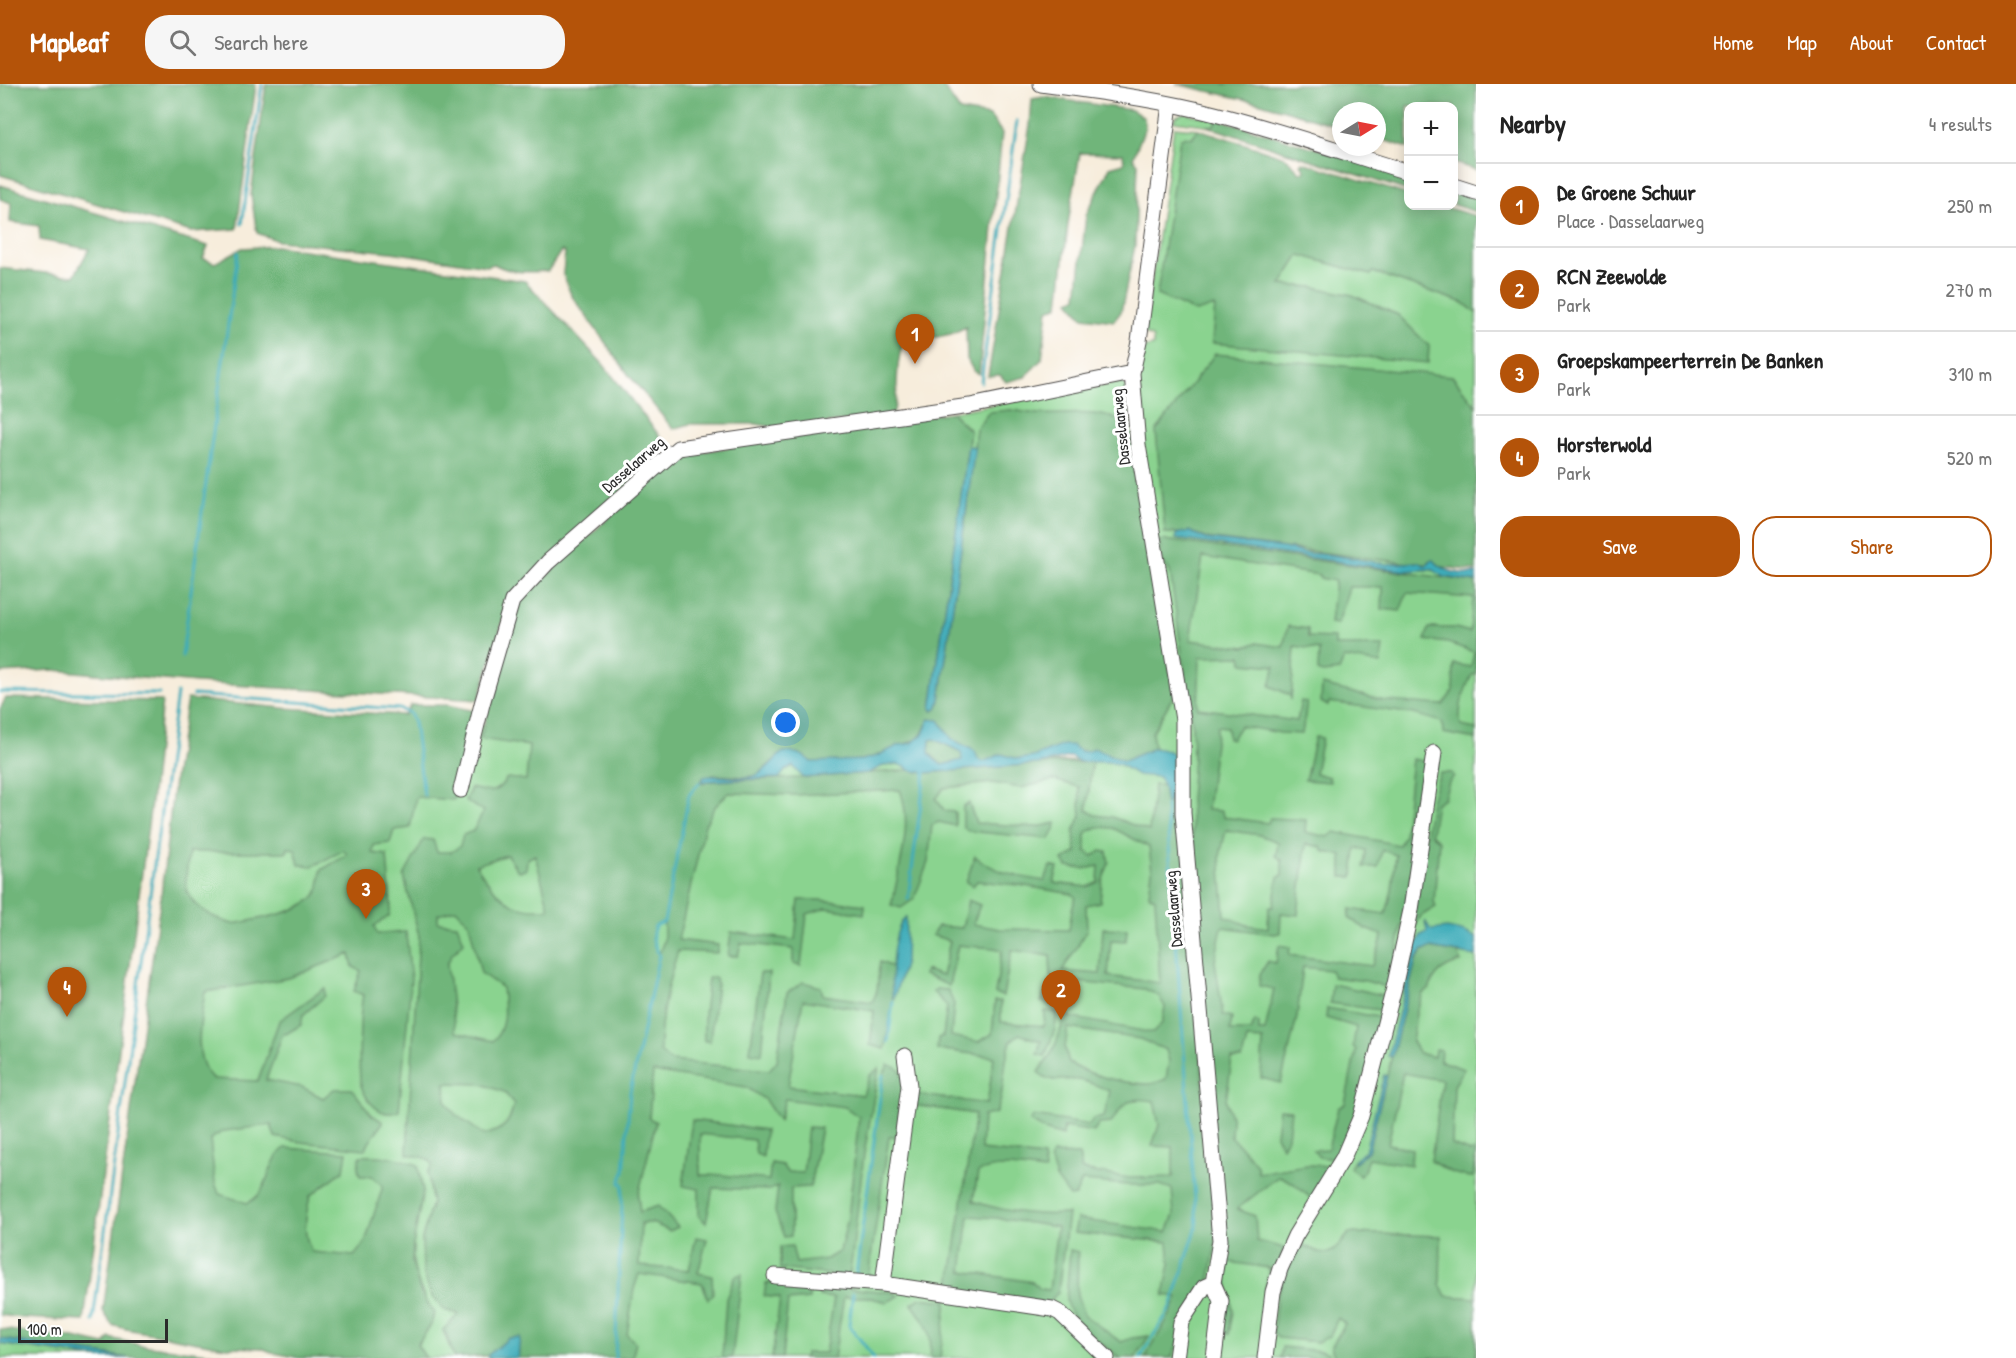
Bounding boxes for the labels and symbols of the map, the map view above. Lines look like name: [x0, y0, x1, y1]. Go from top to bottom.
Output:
north arrow: [1332, 102, 1386, 156]
pin: 1: [896, 314, 934, 364]
street label: Dasselaarweg: [1105, 388, 1135, 466]
street label: Dasselaarweg: [597, 431, 669, 497]
your location: [771, 708, 800, 737]
pin: 3: [346, 870, 386, 919]
street label: Dasselaarweg: [1159, 870, 1187, 948]
pin: 4: [48, 968, 86, 1017]
pin: 2: [1042, 970, 1080, 1020]
scale bar: [18, 1316, 168, 1344]

